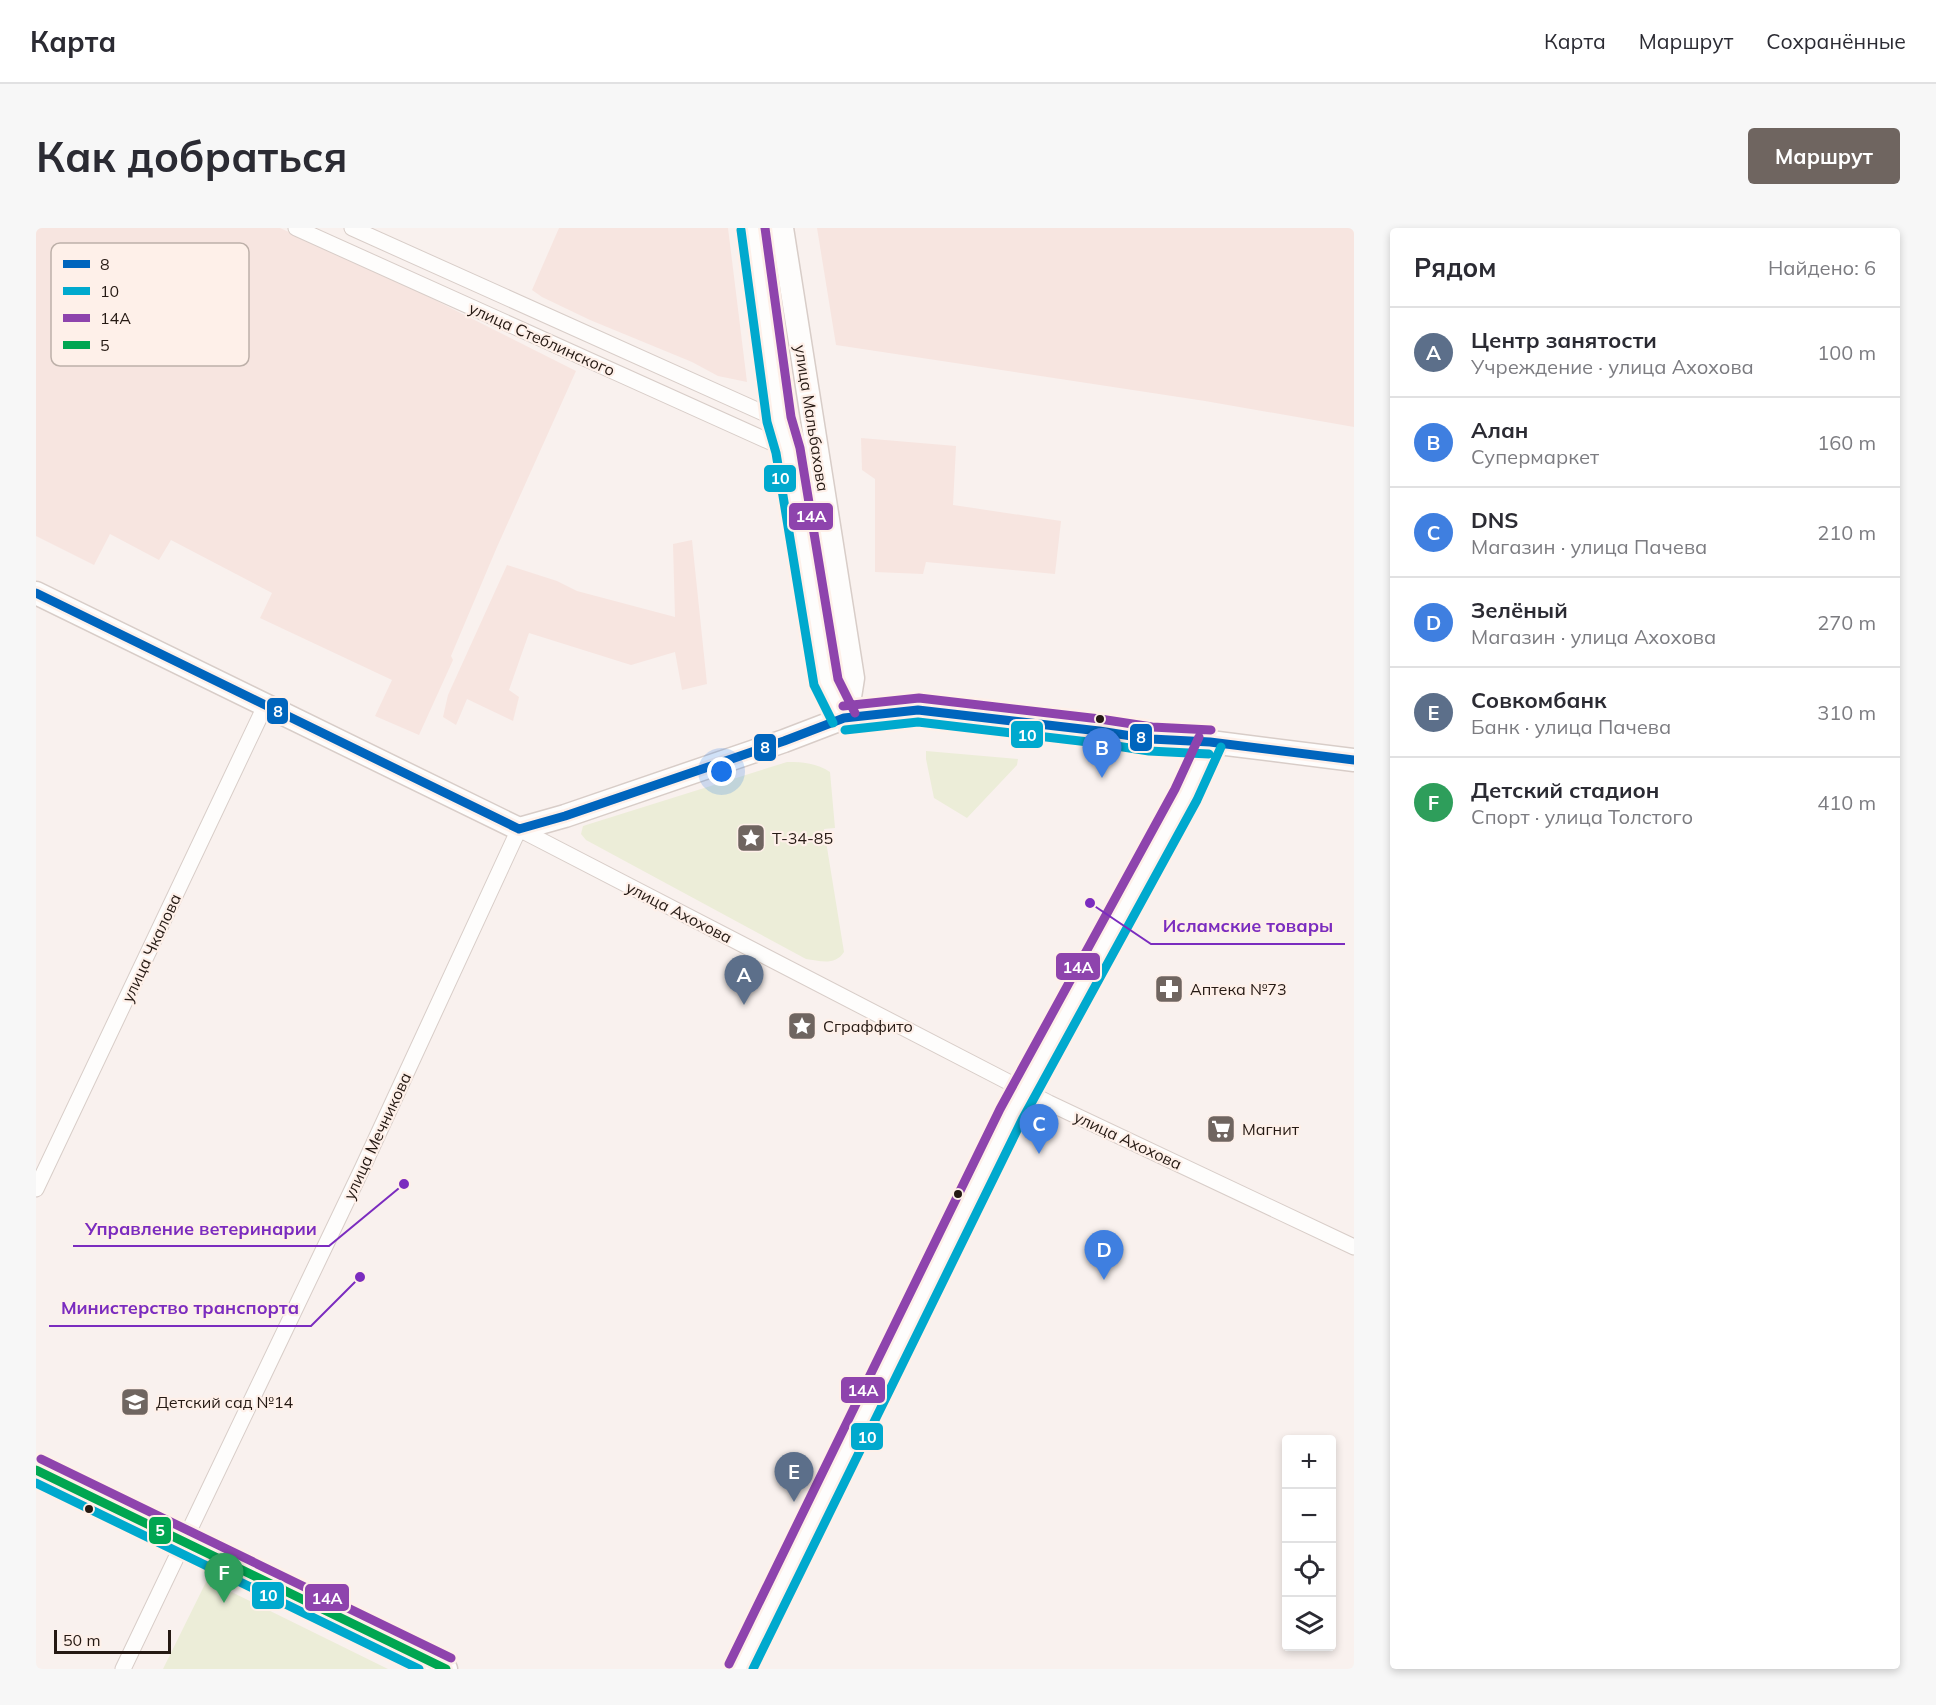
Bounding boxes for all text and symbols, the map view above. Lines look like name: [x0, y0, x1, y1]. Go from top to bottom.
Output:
text: Карта: [30, 24, 116, 59]
text: Карта: [1544, 28, 1606, 54]
text: Маршрут: [1639, 28, 1733, 54]
text: Сохранённые: [1766, 28, 1906, 54]
button: Маршрут: [1748, 128, 1900, 184]
text: Как добраться: [36, 130, 348, 183]
legend: [51, 243, 249, 366]
text: Рядом: [1414, 251, 1497, 284]
text: 8: [100, 254, 110, 274]
text: Найдено: 6: [1768, 255, 1876, 280]
text: 10: [100, 281, 119, 301]
street label: улица Стеблинского: [466, 298, 618, 380]
text: 14А: [100, 308, 131, 328]
text: Центр занятости: [1471, 326, 1657, 354]
text: 5: [100, 335, 110, 355]
text: A: [1426, 340, 1441, 365]
text: 100 m: [1817, 340, 1876, 365]
street label: улица Мальбахова: [791, 343, 833, 493]
text: Учреждение · улица Ахохова: [1471, 354, 1754, 379]
text: Алан: [1471, 416, 1528, 444]
text: B: [1427, 430, 1440, 455]
text: 160 m: [1817, 430, 1876, 455]
text: Супермаркет: [1471, 444, 1599, 469]
line badge: 10: [763, 464, 797, 493]
text: 10: [770, 468, 790, 488]
line badge: 14А: [788, 502, 834, 531]
text: 14А: [795, 506, 827, 526]
text: DNS: [1471, 506, 1519, 534]
text: C: [1427, 520, 1440, 545]
text: 210 m: [1817, 520, 1876, 545]
text: Магазин · улица Пачева: [1471, 534, 1707, 559]
text: Зелёный: [1471, 596, 1568, 624]
text: D: [1426, 610, 1441, 635]
text: 270 m: [1817, 610, 1876, 635]
text: Магазин · улица Ахохова: [1471, 624, 1716, 649]
text: Совкомбанк: [1471, 686, 1607, 714]
line badge: 8: [266, 697, 289, 725]
text: E: [1428, 700, 1439, 725]
text: 310 m: [1817, 700, 1876, 725]
text: 8: [273, 701, 283, 721]
unlabelled marker: [1094, 713, 1106, 725]
text: Банк · улица Пачева: [1471, 714, 1671, 739]
line badge: 10: [1010, 720, 1044, 749]
line badge: 8: [1129, 723, 1153, 752]
text: 10: [1017, 725, 1037, 745]
text: 8: [1136, 727, 1146, 747]
pin: B: [1082, 728, 1122, 778]
line badge: 8: [753, 733, 777, 762]
text: 8: [760, 737, 770, 757]
your location: [707, 757, 736, 786]
text: Детский стадион: [1471, 776, 1659, 804]
text: F: [1428, 790, 1439, 815]
text: 410 m: [1817, 790, 1876, 815]
text: Спорт · улица Толстого: [1471, 804, 1693, 829]
place icon: Т-34-85: [735, 822, 767, 854]
place label: Т-34-85: [772, 828, 833, 848]
street label: улица Ахохова: [623, 877, 735, 947]
street label: улица Чкалова: [117, 890, 185, 1006]
callout: Исламские товары: [1151, 908, 1345, 944]
text: Исламские товары: [1163, 914, 1333, 937]
line badge: 14А: [1055, 952, 1101, 981]
pin: A: [724, 956, 764, 1005]
text: 14А: [1062, 957, 1094, 977]
pharmacy icon: Аптека №73: [1153, 973, 1185, 1005]
place label: Аптека №73: [1190, 979, 1287, 999]
place icon: Сграффито: [786, 1010, 818, 1042]
place label: Сграффито: [823, 1016, 913, 1036]
street label: улица Мечникова: [339, 1069, 415, 1203]
pin: C: [1020, 1104, 1058, 1154]
street label: улица Ахохова: [1071, 1106, 1185, 1174]
supermarket icon: Магнит: [1205, 1113, 1237, 1145]
place label: Магнит: [1242, 1119, 1300, 1139]
unlabelled marker: [952, 1188, 964, 1200]
callout: Управление ветеринарии: [73, 1210, 329, 1246]
text: Управление ветеринарии: [84, 1217, 317, 1240]
pin: D: [1084, 1230, 1124, 1280]
callout: Министерство транспорта: [49, 1290, 311, 1326]
text: Министерство транспорта: [61, 1296, 299, 1319]
line badge: 14А: [840, 1376, 886, 1404]
text: 14А: [847, 1380, 879, 1400]
school or university icon: Детский сад №14: [119, 1386, 151, 1418]
place label: Детский сад №14: [156, 1392, 294, 1412]
line badge: 10: [850, 1422, 884, 1451]
text: 10: [857, 1427, 877, 1447]
map controls: [1282, 1435, 1336, 1651]
button: +: [1282, 1435, 1336, 1489]
pin: E: [774, 1452, 813, 1502]
button: −: [1282, 1489, 1336, 1543]
unlabelled marker: [83, 1503, 95, 1515]
line badge: 5: [148, 1516, 172, 1545]
text: 5: [155, 1520, 165, 1540]
button: locate: [1282, 1543, 1336, 1597]
pin: F: [204, 1554, 243, 1603]
line badge: 10: [251, 1581, 285, 1610]
line badge: 14А: [304, 1583, 350, 1612]
text: 10: [258, 1585, 278, 1605]
text: 14А: [311, 1588, 343, 1608]
button: layers: [1282, 1597, 1336, 1651]
scale bar: [54, 1627, 171, 1654]
text: 50 m: [63, 1630, 100, 1650]

